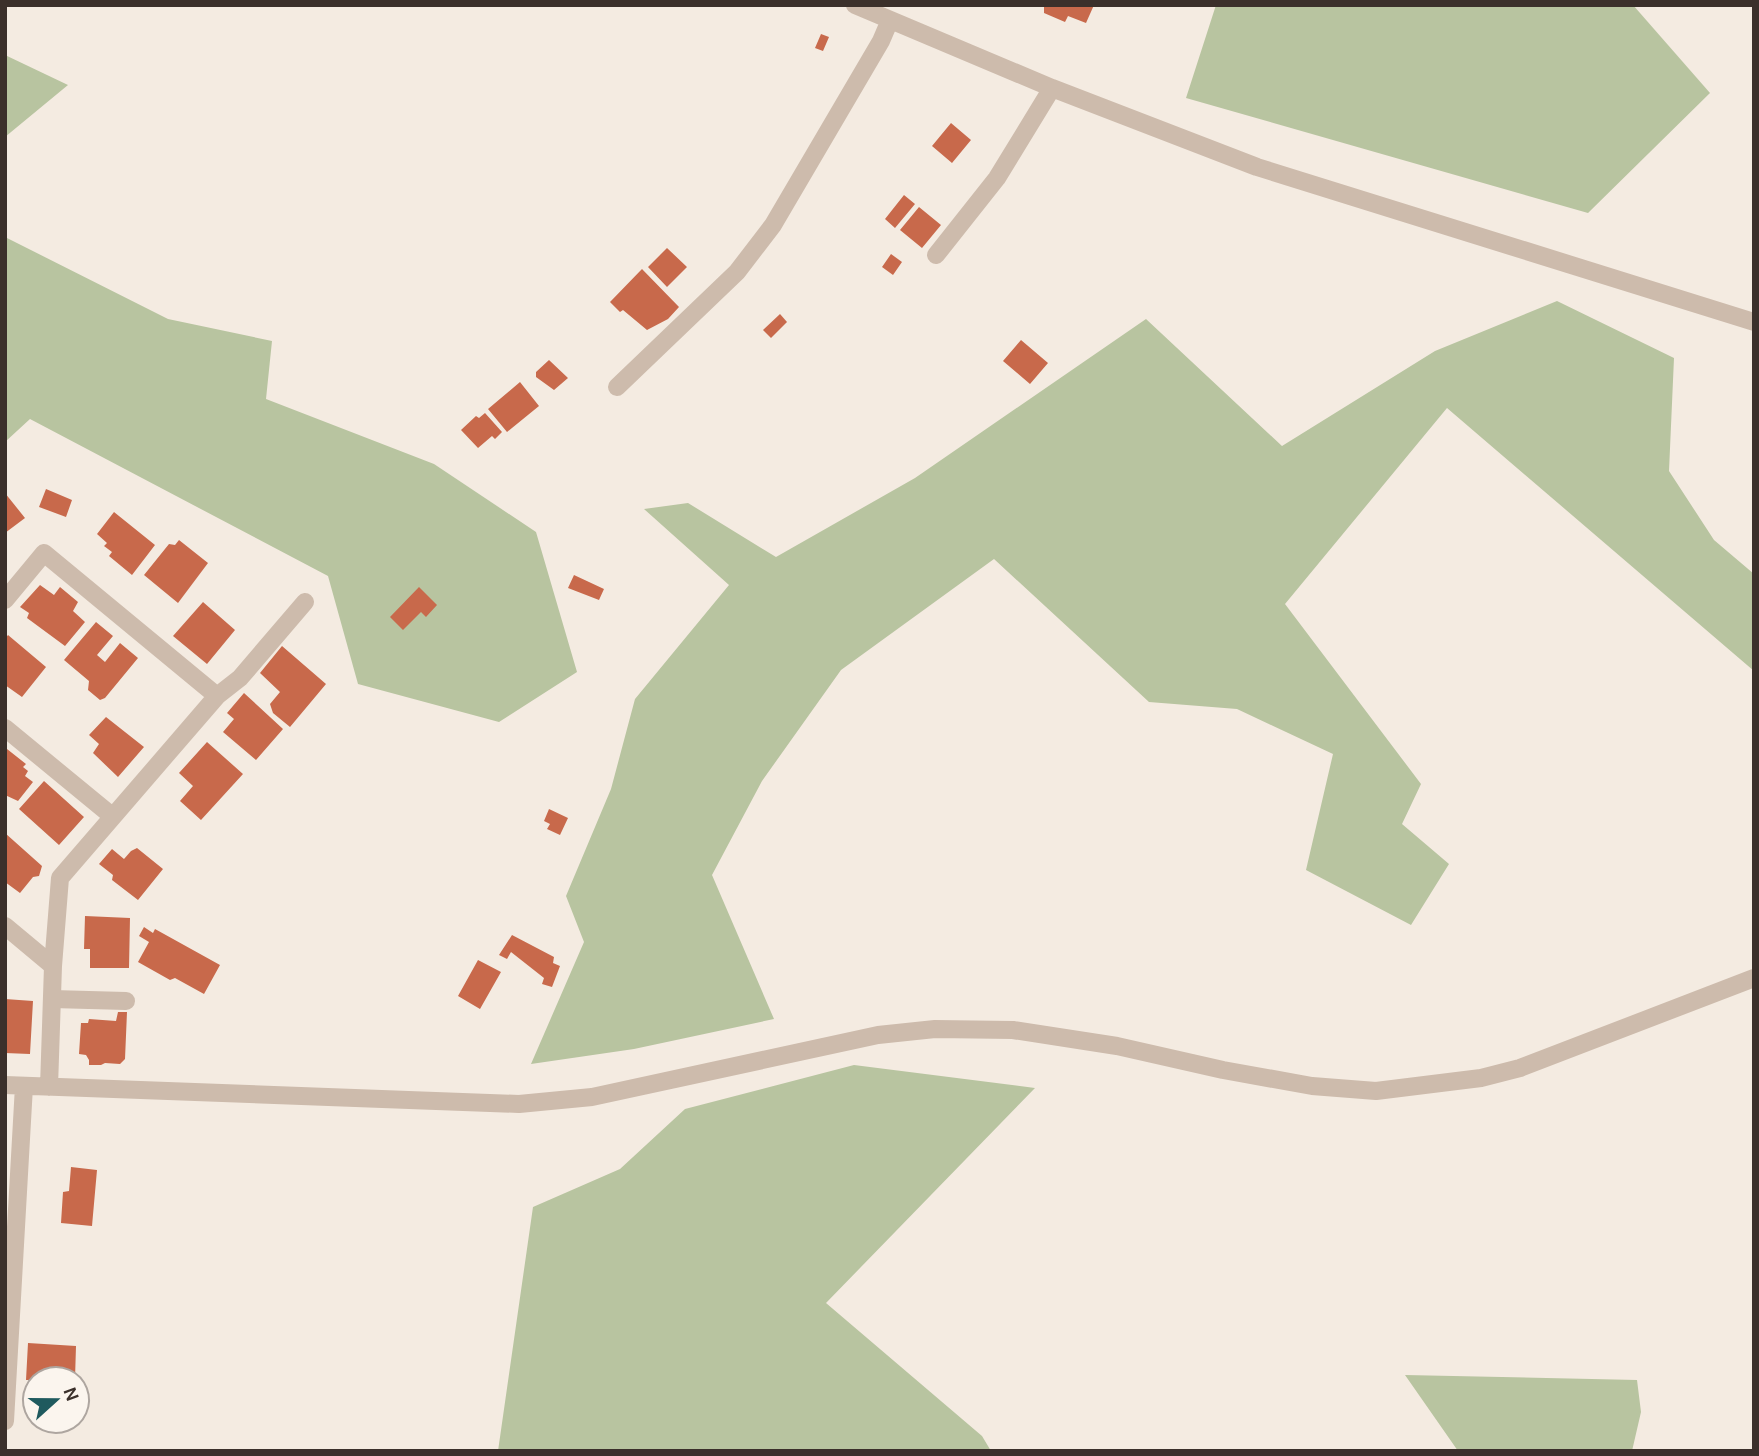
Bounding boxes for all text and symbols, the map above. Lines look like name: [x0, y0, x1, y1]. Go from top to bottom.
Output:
north arrow: [21, 1365, 91, 1435]
text: N: [58, 1384, 84, 1405]

